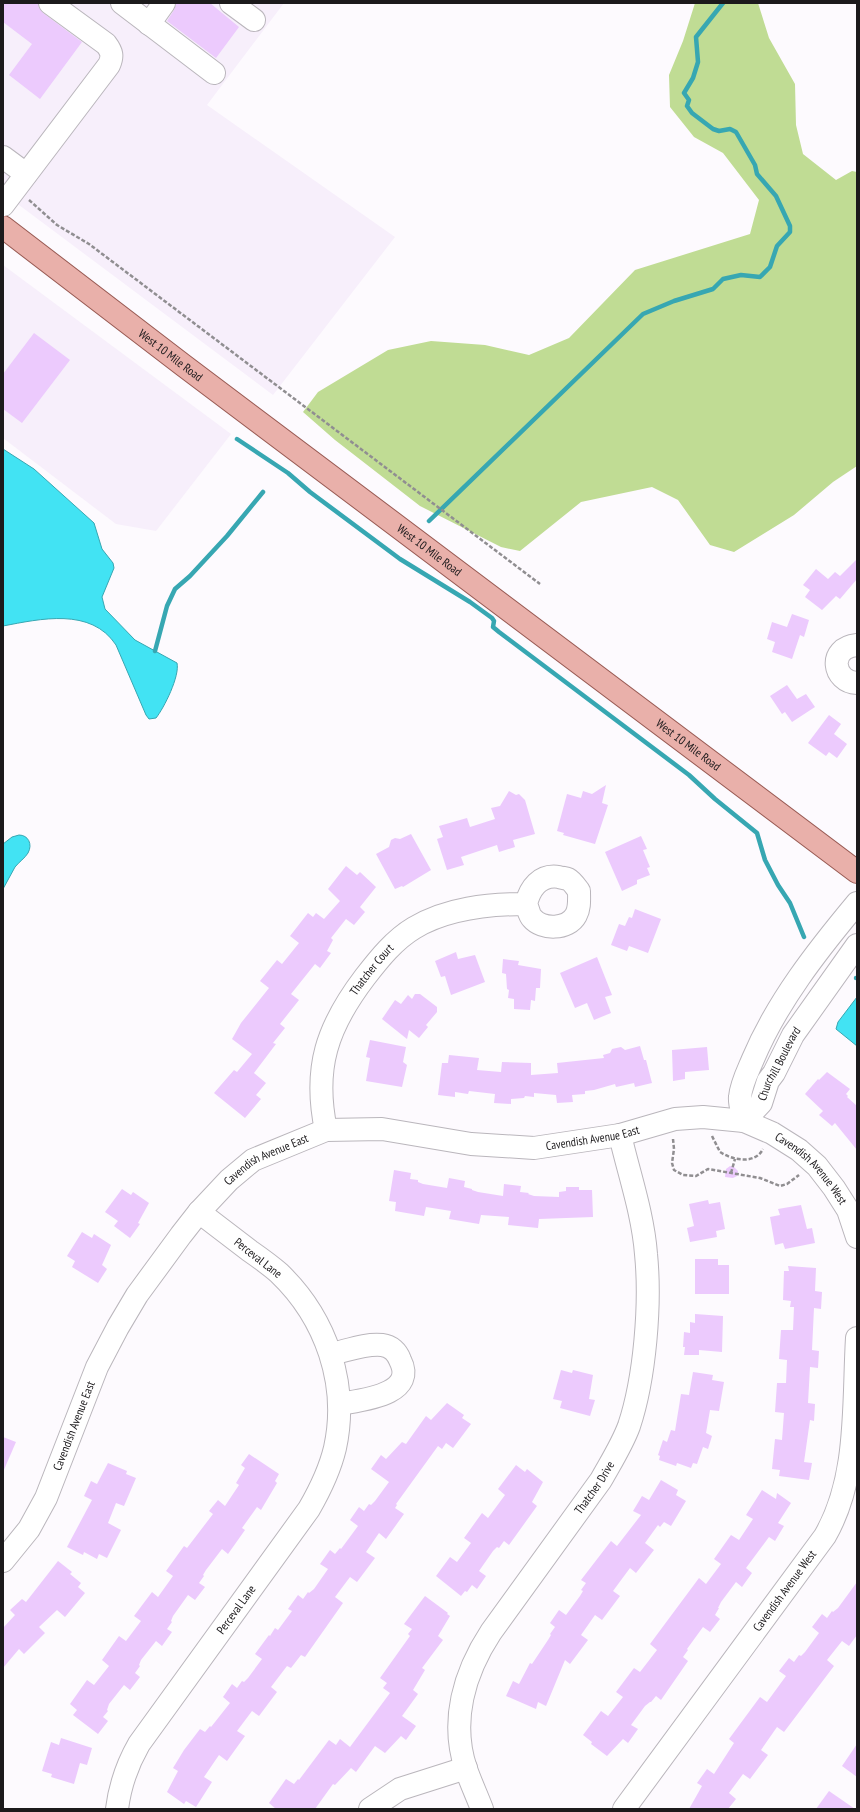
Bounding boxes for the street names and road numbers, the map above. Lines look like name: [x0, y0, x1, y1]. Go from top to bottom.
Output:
street label: West 10 Mile Road: [136, 326, 206, 384]
street label: West 10 Mile Road: [394, 521, 465, 579]
street label: West 10 Mile Road: [653, 716, 724, 774]
street label: Thatcher Court: [346, 940, 397, 998]
street label: Churchill Boulevard: [754, 1024, 804, 1103]
street label: Cavendish Avenue East: [545, 1122, 642, 1153]
street label: Cavendish Avenue West: [772, 1129, 851, 1208]
street label: Cavendish Avenue East: [220, 1130, 311, 1188]
street label: Perceval Lane: [231, 1234, 285, 1281]
street label: Cavendish Avenue East: [49, 1378, 98, 1473]
street label: Thatcher Drive: [571, 1458, 617, 1517]
street label: Cavendish Avenue West: [749, 1546, 820, 1634]
street label: Perceval Lane: [213, 1582, 259, 1637]

